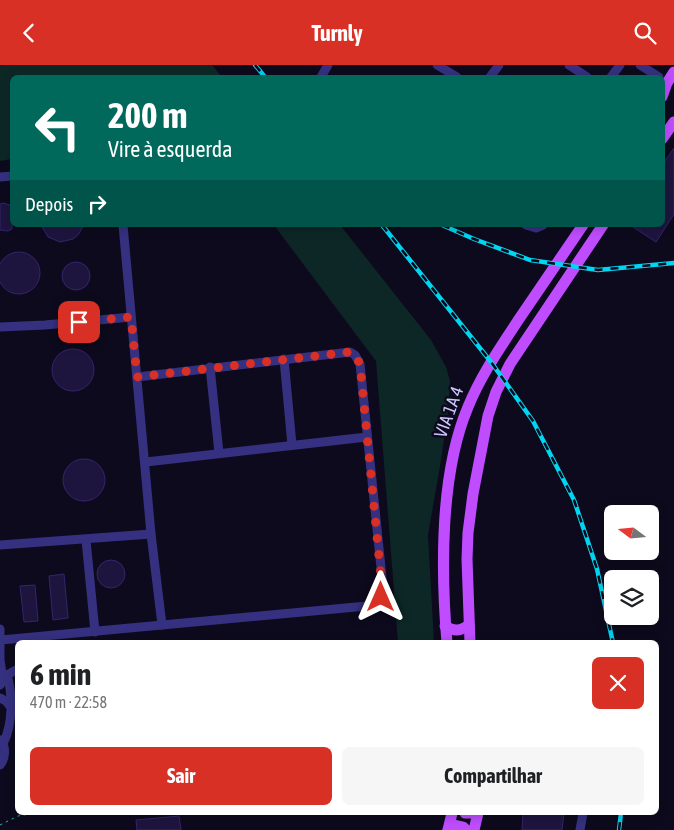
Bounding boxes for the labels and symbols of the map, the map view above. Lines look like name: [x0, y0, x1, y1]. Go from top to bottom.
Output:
pin: [58, 301, 100, 343]
street label: VIA 1A 4: [430, 383, 467, 440]
north arrow: [604, 505, 659, 560]
position arrow: [354, 570, 406, 622]

